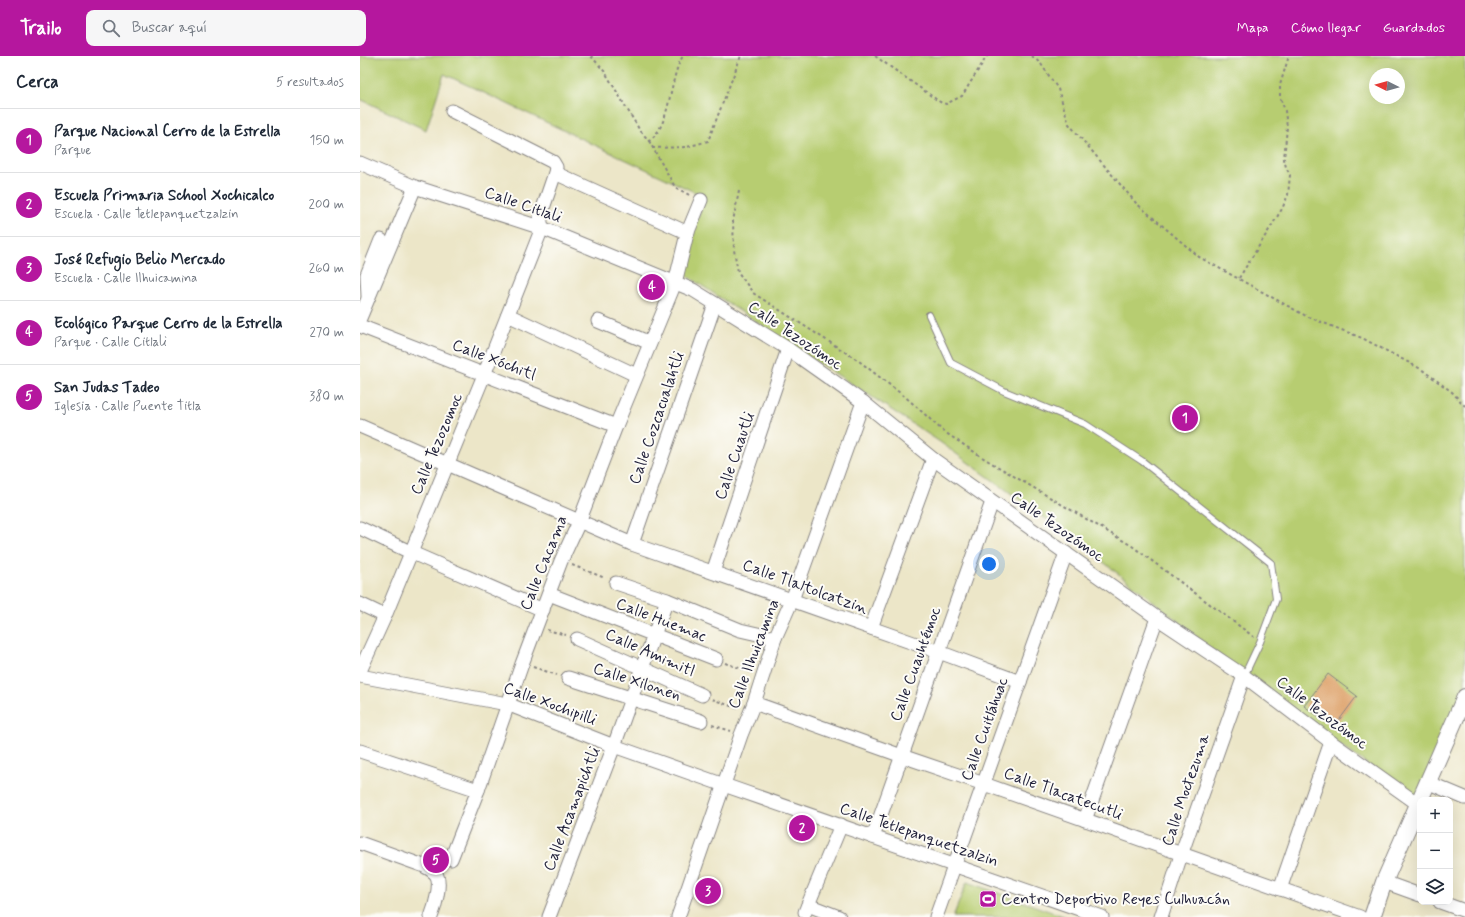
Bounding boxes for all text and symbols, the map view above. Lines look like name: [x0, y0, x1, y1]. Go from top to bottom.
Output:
search box: [86, 10, 366, 46]
text: Trailo: [20, 16, 62, 41]
icon: search: [100, 17, 122, 39]
text: Buscar aquí: [132, 18, 207, 38]
text: Mapa: [1237, 19, 1269, 37]
text: Cómo llegar: [1291, 19, 1361, 37]
text: Guardados: [1383, 19, 1445, 37]
north arrow: [1369, 68, 1405, 104]
text: Cerca: [16, 71, 59, 93]
text: 5 resultados: [276, 74, 344, 91]
text: Parque Nacional Cerro de la Estrella: [54, 122, 281, 142]
text: 1: [26, 132, 32, 149]
text: 150 m: [310, 132, 344, 149]
text: Parque: [54, 142, 91, 159]
street label: Calle Citlali: [482, 182, 564, 228]
text: Escuela Primaria School Xochicalco: [54, 186, 274, 206]
text: 2: [26, 196, 32, 213]
text: 200 m: [309, 196, 344, 213]
text: Escuela · Calle Tetlepanquetzalzin: [54, 206, 239, 223]
text: José Refugio Belio Mercado: [54, 250, 225, 270]
text: 3: [26, 260, 32, 277]
text: 260 m: [309, 260, 344, 277]
text: Escuela · Calle Ilhuicamina: [54, 270, 197, 287]
pin: 4: [639, 272, 665, 302]
street label: Calle Tezozómoc: [744, 297, 846, 375]
text: Ecológico Parque Cerro de la Estrella: [54, 314, 282, 334]
text: 4: [25, 324, 33, 341]
text: 270 m: [309, 324, 344, 341]
text: Parque · Calle Citlali: [54, 334, 167, 351]
street label: Calle Xóchitl: [449, 334, 539, 386]
street label: Calle Cozcacualahtli: [624, 349, 690, 487]
text: San Judas Tadeo: [54, 378, 160, 398]
text: 5: [25, 388, 33, 405]
text: 380 m: [309, 388, 344, 405]
street label: Calle Tezozomoc: [406, 390, 468, 498]
text: Iglesia · Calle Puente Titla: [54, 398, 201, 415]
pin: 1: [1172, 403, 1198, 433]
street label: Calle Cuautli: [710, 409, 760, 503]
street label: Calle Tezozómoc: [1006, 487, 1108, 567]
street label: Calle Cacama: [515, 512, 573, 614]
your location: [979, 554, 999, 574]
street label: Calle Tlaltolcatzin: [739, 555, 871, 620]
street label: Calle Huemac: [613, 593, 709, 647]
street label: Calle Ilhuicamina: [723, 596, 785, 712]
street label: Calle Cuauhtémoc: [885, 604, 947, 724]
street label: Calle Amimitl: [602, 624, 698, 682]
street label: Calle Xilonen: [590, 658, 684, 706]
street label: Calle Tezozómoc: [1272, 672, 1372, 754]
street label: Calle Cuitláhuac: [956, 674, 1014, 784]
street label: Calle Xochipilli: [500, 677, 600, 731]
street label: Calle Moctezuma: [1157, 731, 1215, 849]
street label: Calle Acamapichtli: [539, 744, 605, 874]
street label: Calle Tlacatecutli: [1001, 763, 1125, 825]
map controls: [1417, 797, 1453, 905]
button: +: [1417, 797, 1453, 833]
street label: Calle Tetlepanquetzalzin: [837, 798, 1001, 872]
pin: 2: [789, 813, 815, 843]
button: −: [1417, 833, 1453, 869]
pin: 5: [423, 845, 449, 875]
button: layers: [1417, 869, 1453, 905]
pin: 3: [695, 876, 721, 906]
sports icon: Centro Deportivo Reyes Culhuacán: [978, 889, 998, 909]
place label: Centro Deportivo Reyes Culhuacán: [1001, 889, 1230, 910]

